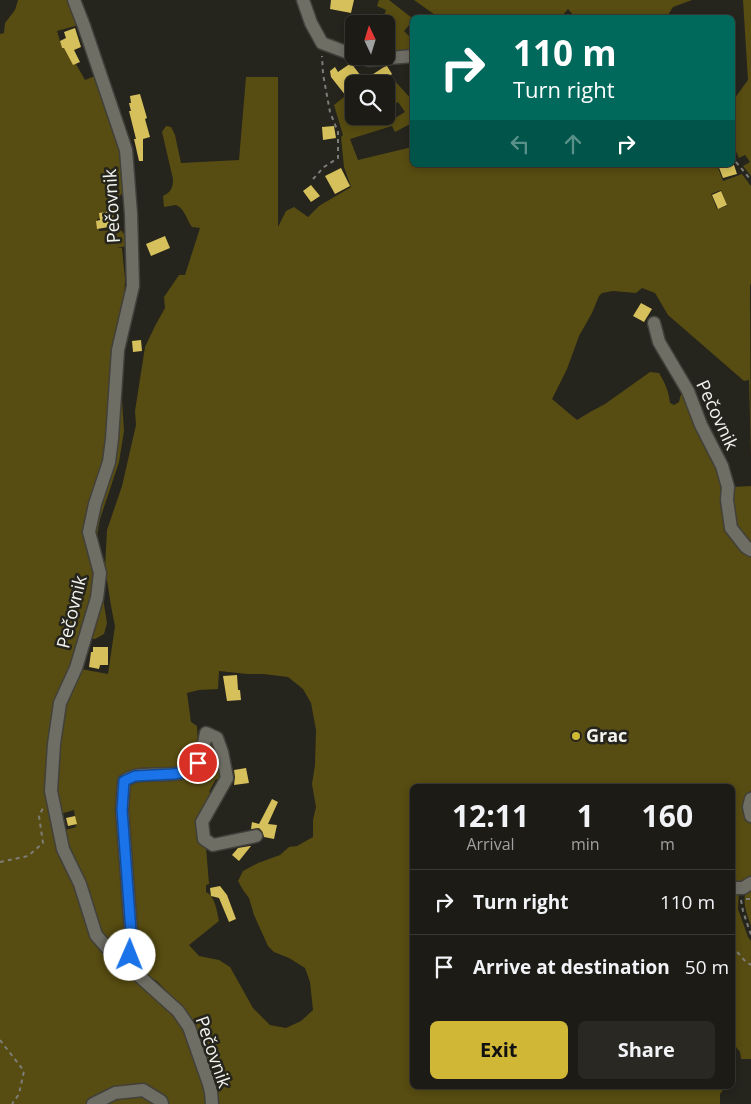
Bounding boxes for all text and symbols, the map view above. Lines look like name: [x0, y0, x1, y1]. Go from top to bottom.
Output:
north arrow: [345, 15, 395, 65]
map controls: [345, 15, 395, 125]
text: 110 m: [513, 29, 617, 76]
icon: right: [430, 35, 495, 100]
text: Turn right: [513, 74, 615, 104]
button: search: [345, 75, 395, 125]
icon: left: [506, 130, 534, 158]
icon: ahead: [559, 130, 587, 158]
icon: right: [612, 130, 640, 158]
street label: Pečovnik: [97, 168, 125, 244]
street label: Pečovnik: [691, 376, 745, 454]
street label: Pečovnik: [50, 572, 92, 651]
place label: Grac: [586, 723, 627, 747]
marker: Grac: [570, 730, 582, 742]
pin: [177, 742, 219, 784]
icon: arrive: [184, 749, 212, 777]
text: 12:11: [452, 795, 529, 836]
text: 1: [577, 795, 594, 836]
text: 160: [642, 795, 693, 836]
text: Arrival: [466, 833, 515, 855]
text: min: [571, 833, 600, 855]
text: m: [660, 833, 675, 855]
icon: right: [430, 888, 458, 916]
text: Turn right: [473, 889, 568, 915]
text: 110 m: [660, 889, 715, 915]
position arrow: [103, 928, 155, 980]
icon: arrive: [430, 953, 458, 981]
text: Arrive at destination: [473, 954, 670, 980]
text: 50 m: [685, 954, 729, 980]
street label: Pečovnik: [190, 1013, 238, 1091]
button: Exit: [430, 1021, 568, 1079]
button: Share: [578, 1021, 715, 1079]

